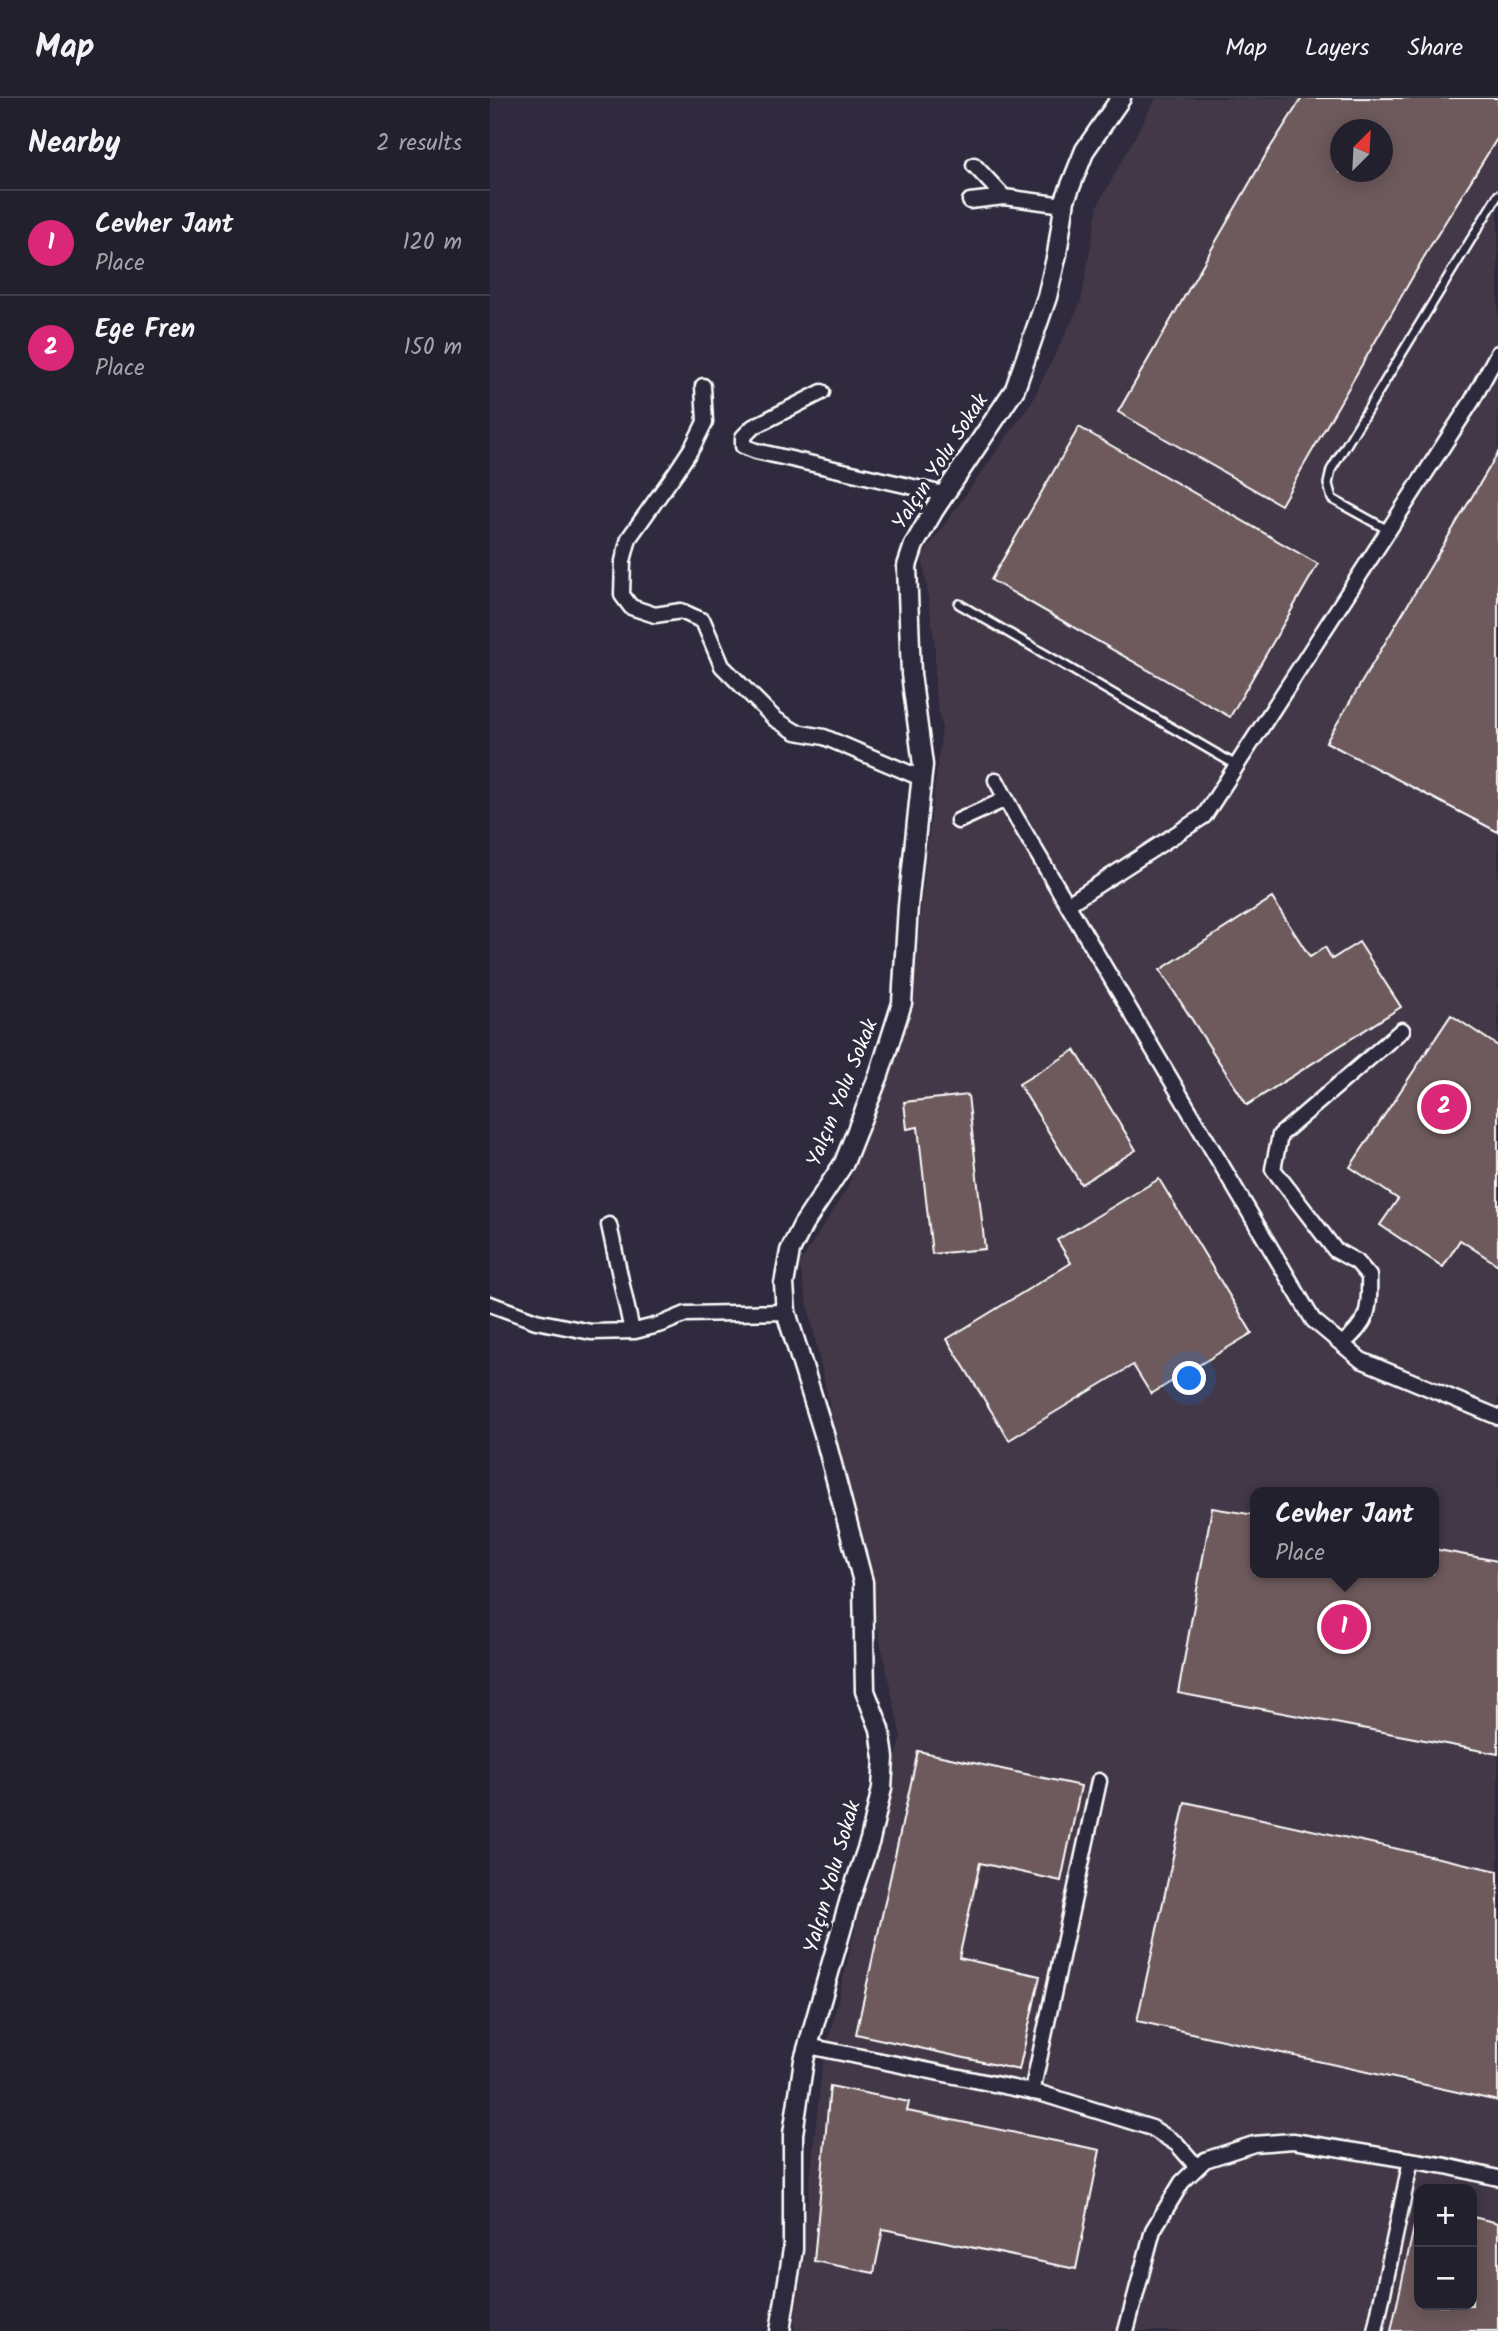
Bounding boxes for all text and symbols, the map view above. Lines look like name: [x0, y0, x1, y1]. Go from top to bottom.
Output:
text: Map: [35, 22, 95, 75]
text: Map: [1225, 29, 1267, 68]
text: Layers: [1305, 29, 1369, 68]
text: Share: [1407, 29, 1463, 68]
north arrow: [1330, 119, 1393, 182]
text: Nearby: [28, 120, 120, 168]
text: 2 results: [376, 126, 462, 162]
text: Cevher Jant: [95, 204, 233, 246]
text: 1: [48, 225, 54, 261]
text: 120 m: [402, 225, 462, 261]
text: Place: [95, 246, 145, 282]
text: Ege Fren: [95, 309, 195, 351]
text: 2: [44, 330, 58, 366]
text: 150 m: [403, 330, 462, 366]
text: Place: [95, 351, 145, 387]
street label: Yalçın Yolu Sokak: [884, 387, 998, 537]
street label: Yalçın Yolu Sokak: [798, 1014, 888, 1172]
pin: 2: [1421, 1081, 1467, 1133]
your location: [1172, 1361, 1206, 1395]
popup: [1250, 1487, 1439, 1578]
text: Cevher Jant: [1275, 1494, 1414, 1536]
text: Place: [1275, 1536, 1325, 1572]
pin: 1: [1321, 1601, 1367, 1653]
street label: Yalçın Yolu Sokak: [796, 1797, 871, 1957]
map controls: [1414, 2184, 1477, 2310]
button: +: [1414, 2184, 1477, 2247]
button: −: [1414, 2247, 1477, 2310]

